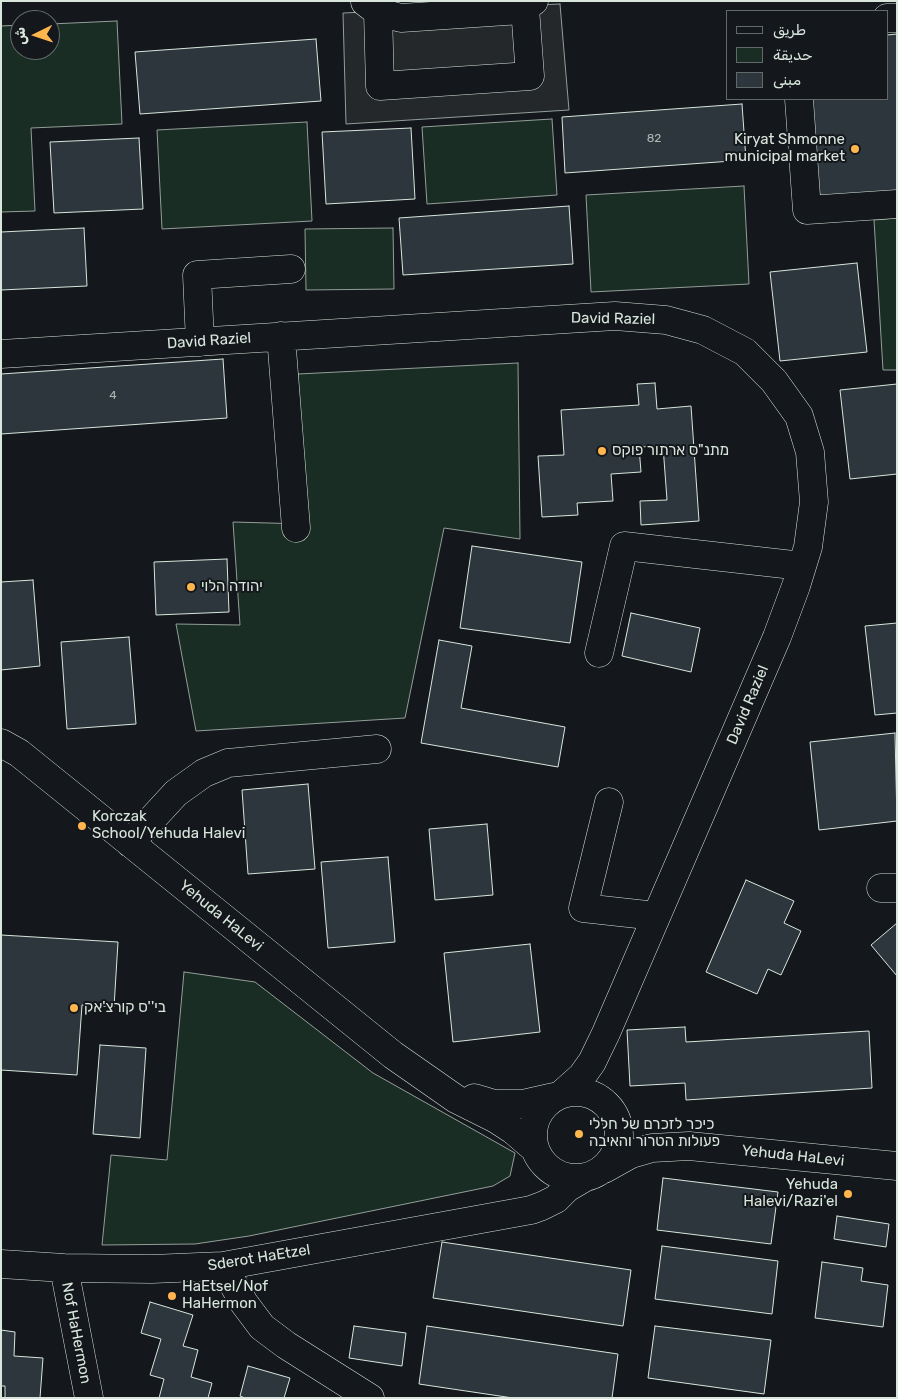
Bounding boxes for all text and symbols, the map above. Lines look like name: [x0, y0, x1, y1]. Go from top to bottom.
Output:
north arrow: [10, 10, 60, 60]
legend: [726, 10, 888, 100]
text: طريق: [773, 21, 806, 39]
text: ش: [11, 27, 30, 45]
text: حديقة: [773, 46, 813, 64]
text: مبنى: [773, 71, 801, 89]
place label: Kiryat Shmonne municipal market: [725, 131, 845, 166]
house number: 82: [647, 132, 661, 146]
marker: Kiryat Shmonne municipal market: [849, 143, 861, 155]
street label: David Raziel: [571, 309, 655, 329]
street label: David Raziel: [166, 329, 252, 353]
house number: 4: [109, 389, 117, 403]
place label: מתנ"ס ארתור פוקס: [612, 442, 729, 460]
marker: מתנ"ס ארתור פוקס: [596, 445, 608, 457]
place label: יהודה הלוי: [201, 578, 263, 596]
marker: יהודה הלוי: [185, 581, 197, 593]
street label: David Raziel: [723, 663, 773, 747]
place label: Korczak School/Yehuda Halevi: [92, 808, 245, 843]
marker: Korczak School/Yehuda Halevi: [76, 820, 88, 832]
street label: Yehuda HaLevi: [175, 877, 267, 955]
place label: בי''ס קורצ'אק: [84, 999, 166, 1017]
marker: בי''ס קורצ'אק: [68, 1002, 80, 1014]
place label: כיכר לזכרם של חללי פעולות הטרור והאיבה: [589, 1116, 720, 1151]
marker: כיכר לזכרם של חללי פעולות הטרור והאיבה: [573, 1128, 585, 1140]
street label: Yehuda HaLevi: [741, 1142, 845, 1170]
place label: Yehuda Halevi/Razi'el: [743, 1176, 838, 1211]
marker: Yehuda Halevi/Razi'el: [842, 1188, 854, 1200]
street label: Sderot HaEtzel: [206, 1241, 312, 1275]
place label: HaEtsel/Nof HaHermon: [182, 1278, 268, 1313]
street label: Nof HaHermon: [57, 1281, 95, 1385]
marker: HaEtsel/Nof HaHermon: [166, 1290, 178, 1302]

